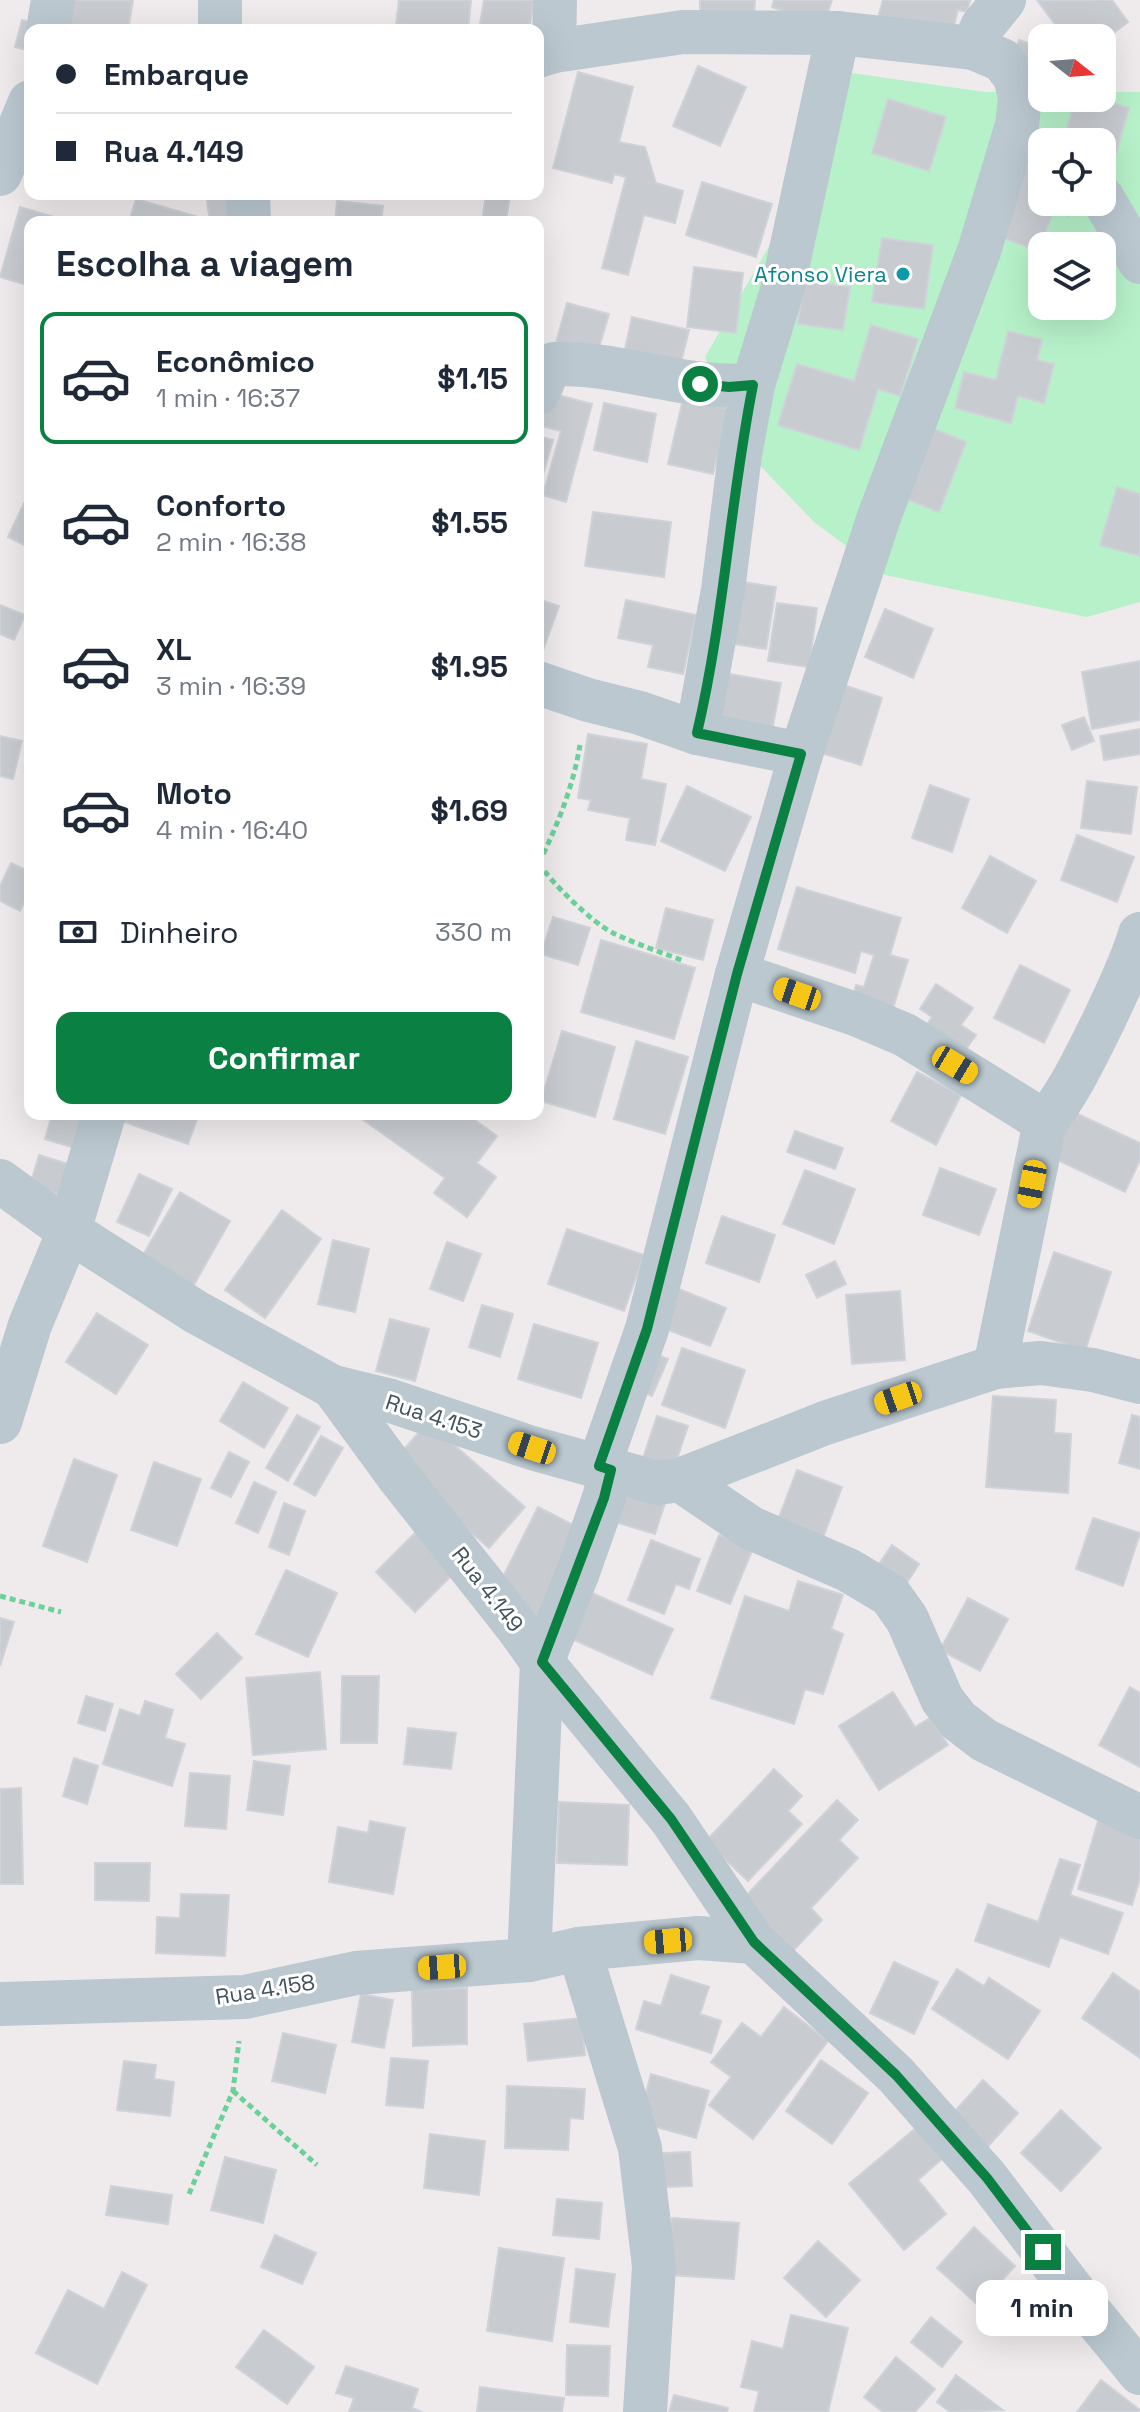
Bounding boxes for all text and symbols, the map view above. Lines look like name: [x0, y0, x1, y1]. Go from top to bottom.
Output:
north arrow: [1028, 24, 1116, 112]
map controls: [1028, 24, 1116, 320]
text: Embarque: [104, 55, 249, 94]
button: locate: [1028, 128, 1116, 216]
text: Rua 4.149: [104, 132, 244, 171]
button: layers: [1028, 232, 1116, 320]
text: Escolha a viagem: [56, 241, 354, 287]
place label: Afonso Viera: [754, 260, 887, 288]
marker: Afonso Viera: [894, 265, 912, 283]
icon: car: [60, 342, 132, 414]
text: Econômico: [156, 342, 315, 381]
text: $1.15: [437, 359, 508, 398]
route start: [682, 366, 718, 402]
text: 1 min · 16:37: [156, 381, 300, 415]
icon: car: [60, 486, 132, 558]
text: Conforto: [156, 486, 286, 525]
text: $1.55: [431, 503, 508, 542]
text: 2 min · 16:38: [156, 525, 307, 559]
icon: car: [60, 630, 132, 702]
text: XL: [156, 630, 192, 669]
text: $1.95: [431, 647, 508, 686]
text: 3 min · 16:39: [156, 669, 306, 703]
icon: car: [60, 774, 132, 846]
text: Moto: [156, 774, 232, 813]
text: $1.69: [431, 791, 508, 830]
text: 4 min · 16:40: [156, 813, 308, 847]
icon: cash: [56, 910, 100, 954]
text: Dinheiro: [120, 913, 238, 952]
text: 330 m: [435, 915, 512, 949]
car: [770, 975, 824, 1013]
button: Confirmar: [56, 1012, 512, 1104]
car: [928, 1042, 982, 1088]
car: [1016, 1158, 1048, 1210]
car: [871, 1379, 925, 1417]
street label: Rua 4.153: [382, 1387, 486, 1445]
car: [505, 1429, 559, 1467]
street label: Rua 4.149: [446, 1541, 530, 1637]
car: [643, 1927, 693, 1955]
car: [417, 1953, 467, 1981]
street label: Rua 4.158: [213, 1967, 317, 2011]
route end: [1025, 2234, 1061, 2270]
callout: 1 min: [977, 2280, 1109, 2336]
text: 1 min: [1010, 2291, 1074, 2325]

